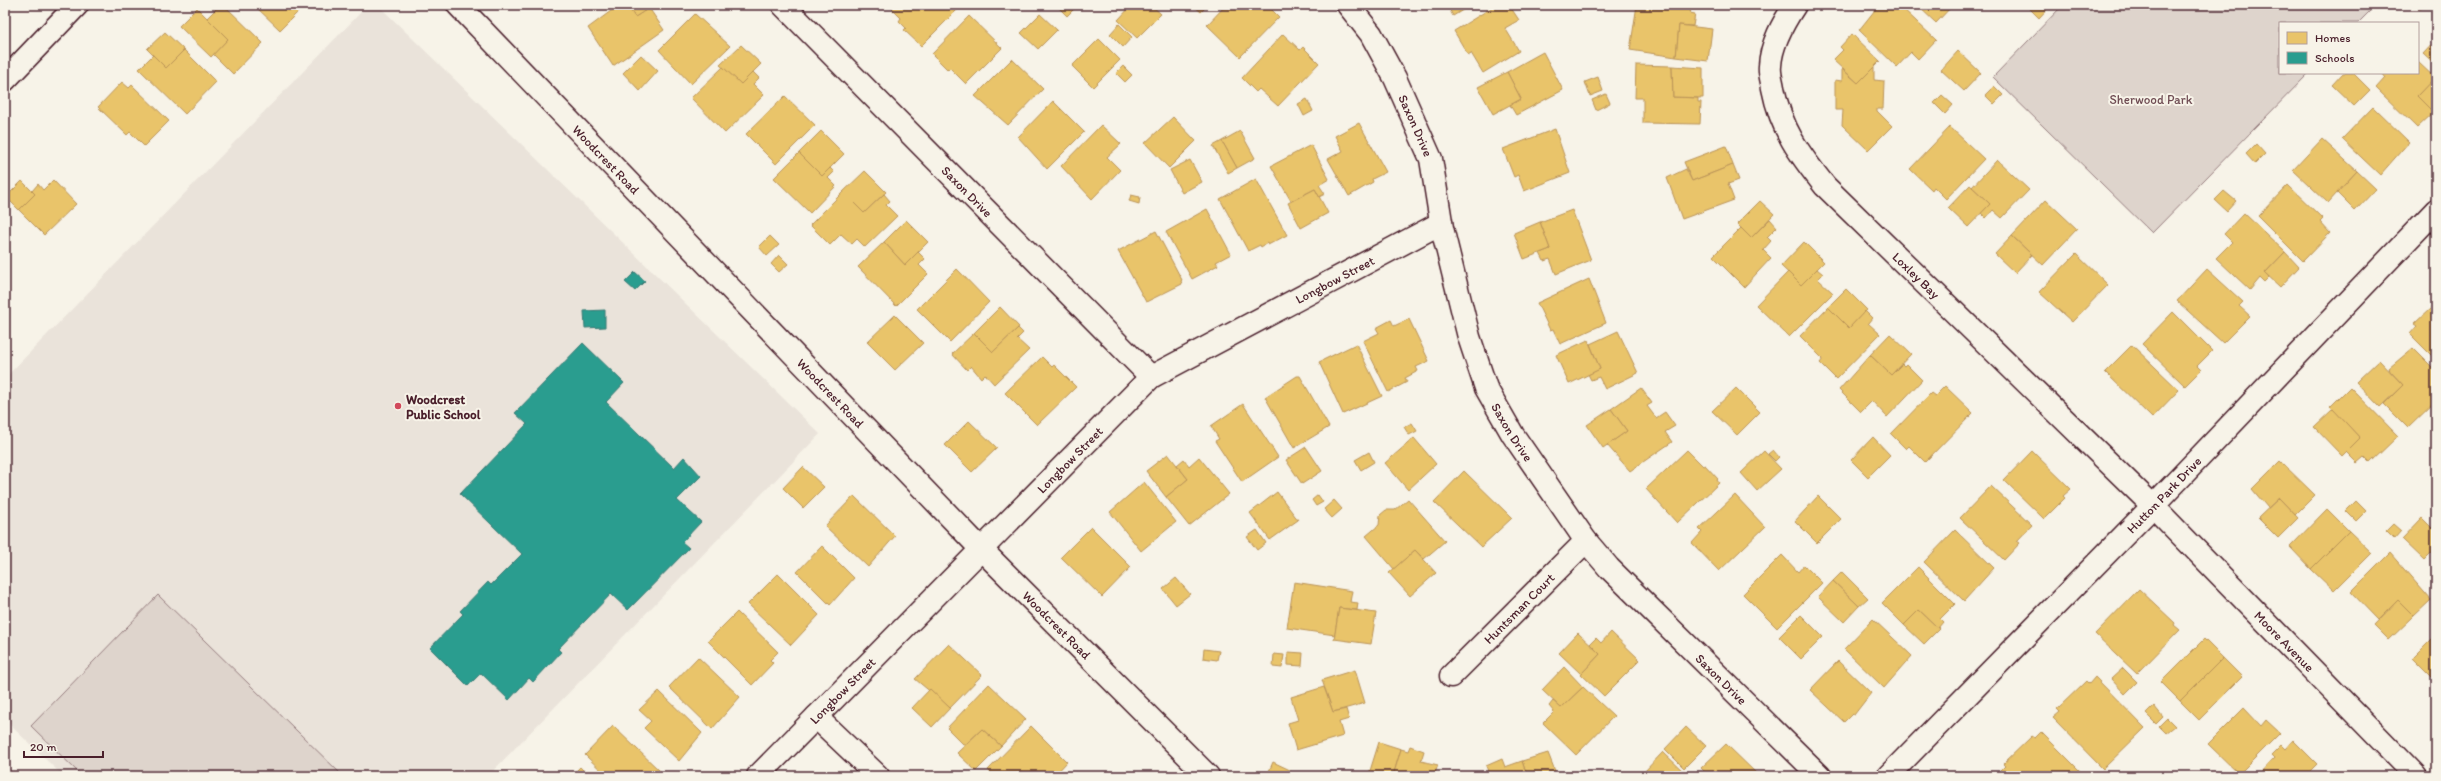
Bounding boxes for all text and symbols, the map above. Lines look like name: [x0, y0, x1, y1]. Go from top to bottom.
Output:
legend: [2279, 22, 2419, 74]
text: Homes: [2315, 31, 2351, 45]
text: Schools: [2315, 51, 2354, 65]
street label: Saxon Drive: [1395, 92, 1436, 159]
park label: Sherwood Park: [2110, 92, 2193, 107]
street label: Woodcrest Road: [569, 122, 643, 197]
street label: Saxon Drive: [938, 163, 995, 220]
street label: Loxley Bay: [1889, 249, 1943, 302]
street label: Longbow Street: [1293, 253, 1377, 307]
street label: Woodcrest Road: [794, 356, 867, 431]
place label: Woodcrest Public School: [406, 392, 481, 422]
street label: Saxon Drive: [1488, 400, 1536, 464]
marker: Woodcrest Public School: [393, 401, 403, 411]
street label: Longbow Street: [1034, 424, 1106, 496]
street label: Hutton Park Drive: [2124, 454, 2204, 536]
street label: Huntsman Court: [1481, 570, 1558, 647]
street label: Woodcrest Road: [1019, 588, 1094, 662]
street label: Moore Avenue: [2251, 608, 2317, 675]
street label: Saxon Drive: [1692, 651, 1750, 708]
street label: Longbow Street: [807, 654, 879, 727]
scale bar: [24, 733, 103, 759]
text: 20 m: [30, 740, 57, 754]

